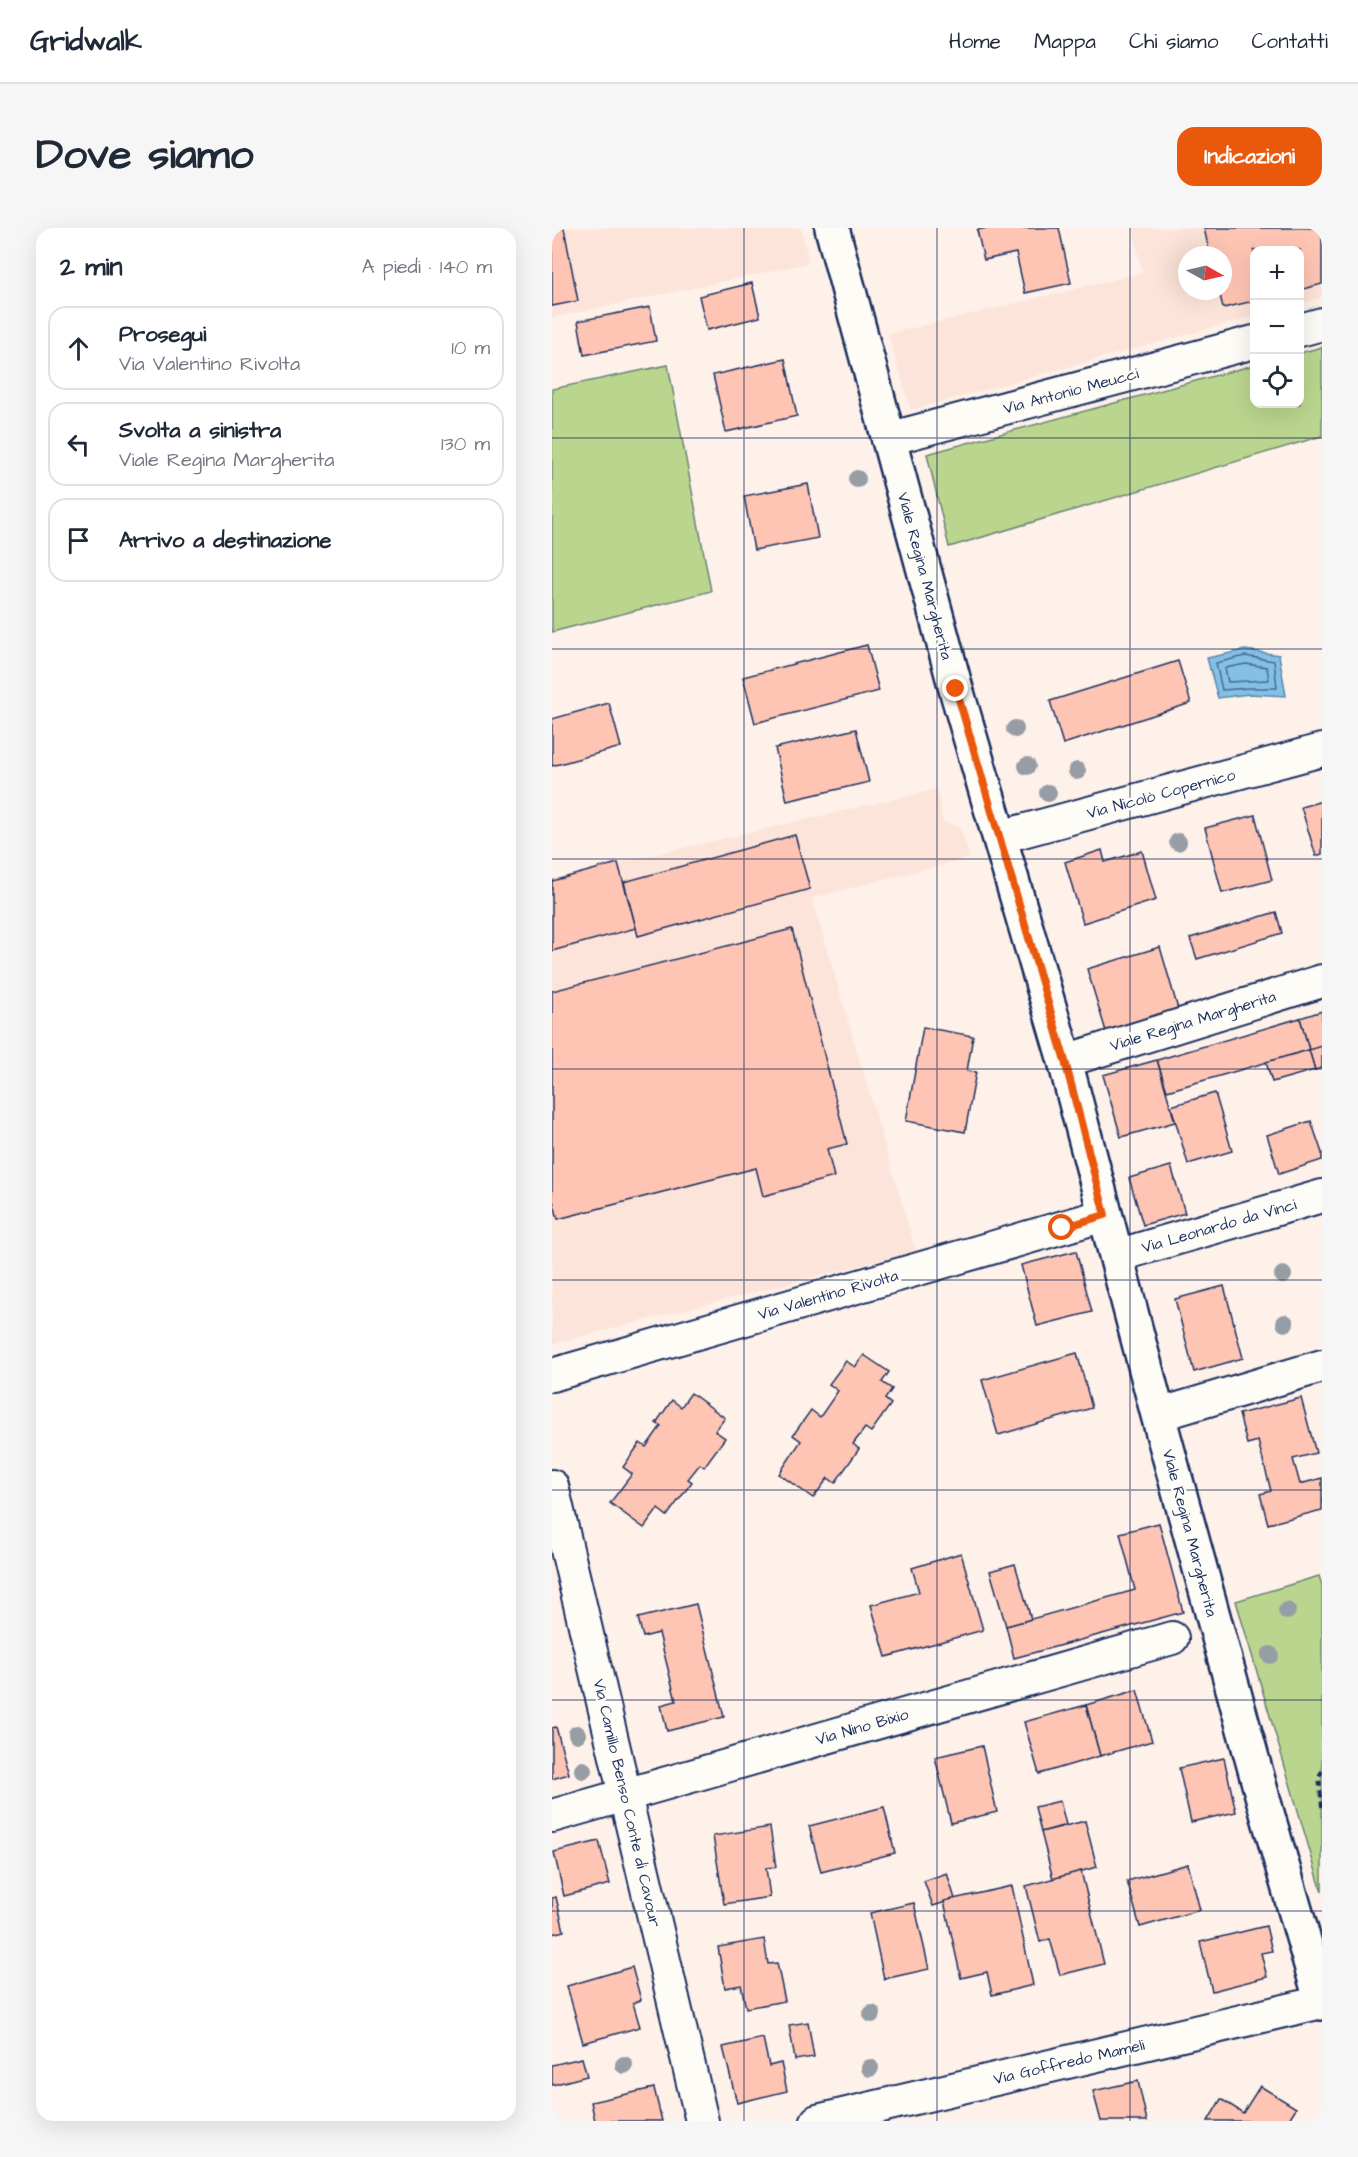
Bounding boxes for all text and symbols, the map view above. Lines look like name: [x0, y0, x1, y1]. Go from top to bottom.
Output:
text: Gridwalk: [30, 22, 142, 61]
text: Home: [949, 27, 1001, 56]
text: Mappa: [1034, 27, 1096, 56]
text: Chi siamo: [1129, 27, 1218, 56]
text: Contatti: [1251, 27, 1328, 56]
text: Dove siamo: [36, 127, 253, 185]
button: Indicazioni: [1177, 127, 1322, 186]
north arrow: [1178, 246, 1232, 300]
map controls: [1250, 246, 1304, 408]
button: +: [1250, 246, 1304, 300]
text: 2 min: [60, 249, 122, 285]
text: A piedi · 140 m: [362, 253, 492, 281]
button: −: [1250, 300, 1304, 354]
text: Prosegui: [119, 319, 206, 350]
icon: ahead: [62, 332, 95, 365]
text: 10 m: [451, 334, 490, 362]
text: Via Valentino Rivolta: [119, 350, 300, 378]
button: locate: [1250, 354, 1304, 408]
street label: Via Antonio Meucci: [1001, 362, 1142, 420]
text: Svolta a sinistra: [119, 415, 281, 446]
icon: left: [62, 428, 95, 461]
text: 130 m: [441, 430, 490, 458]
text: Viale Regina Margherita: [119, 446, 334, 474]
street label: Viale Regina Margherita: [891, 490, 958, 662]
icon: arrive: [62, 524, 95, 557]
text: Arrivo a destinazione: [119, 525, 331, 556]
route end: [942, 675, 968, 701]
street label: Via Nicolò Copernico: [1084, 764, 1238, 824]
street label: Viale Regina Margherita: [1107, 985, 1279, 1058]
street label: Via Leonardo da Vinci: [1139, 1193, 1300, 1259]
route start: [1048, 1214, 1074, 1240]
street label: Via Valentino Rivolta: [755, 1264, 901, 1326]
street label: Viale Regina Margherita: [1156, 1447, 1223, 1619]
street label: Via Camillo Benso Conte di Cavour: [588, 1677, 666, 1929]
street label: Via Nino Bixio: [813, 1703, 911, 1751]
street label: Via Goffredo Mameli: [991, 2034, 1147, 2090]

